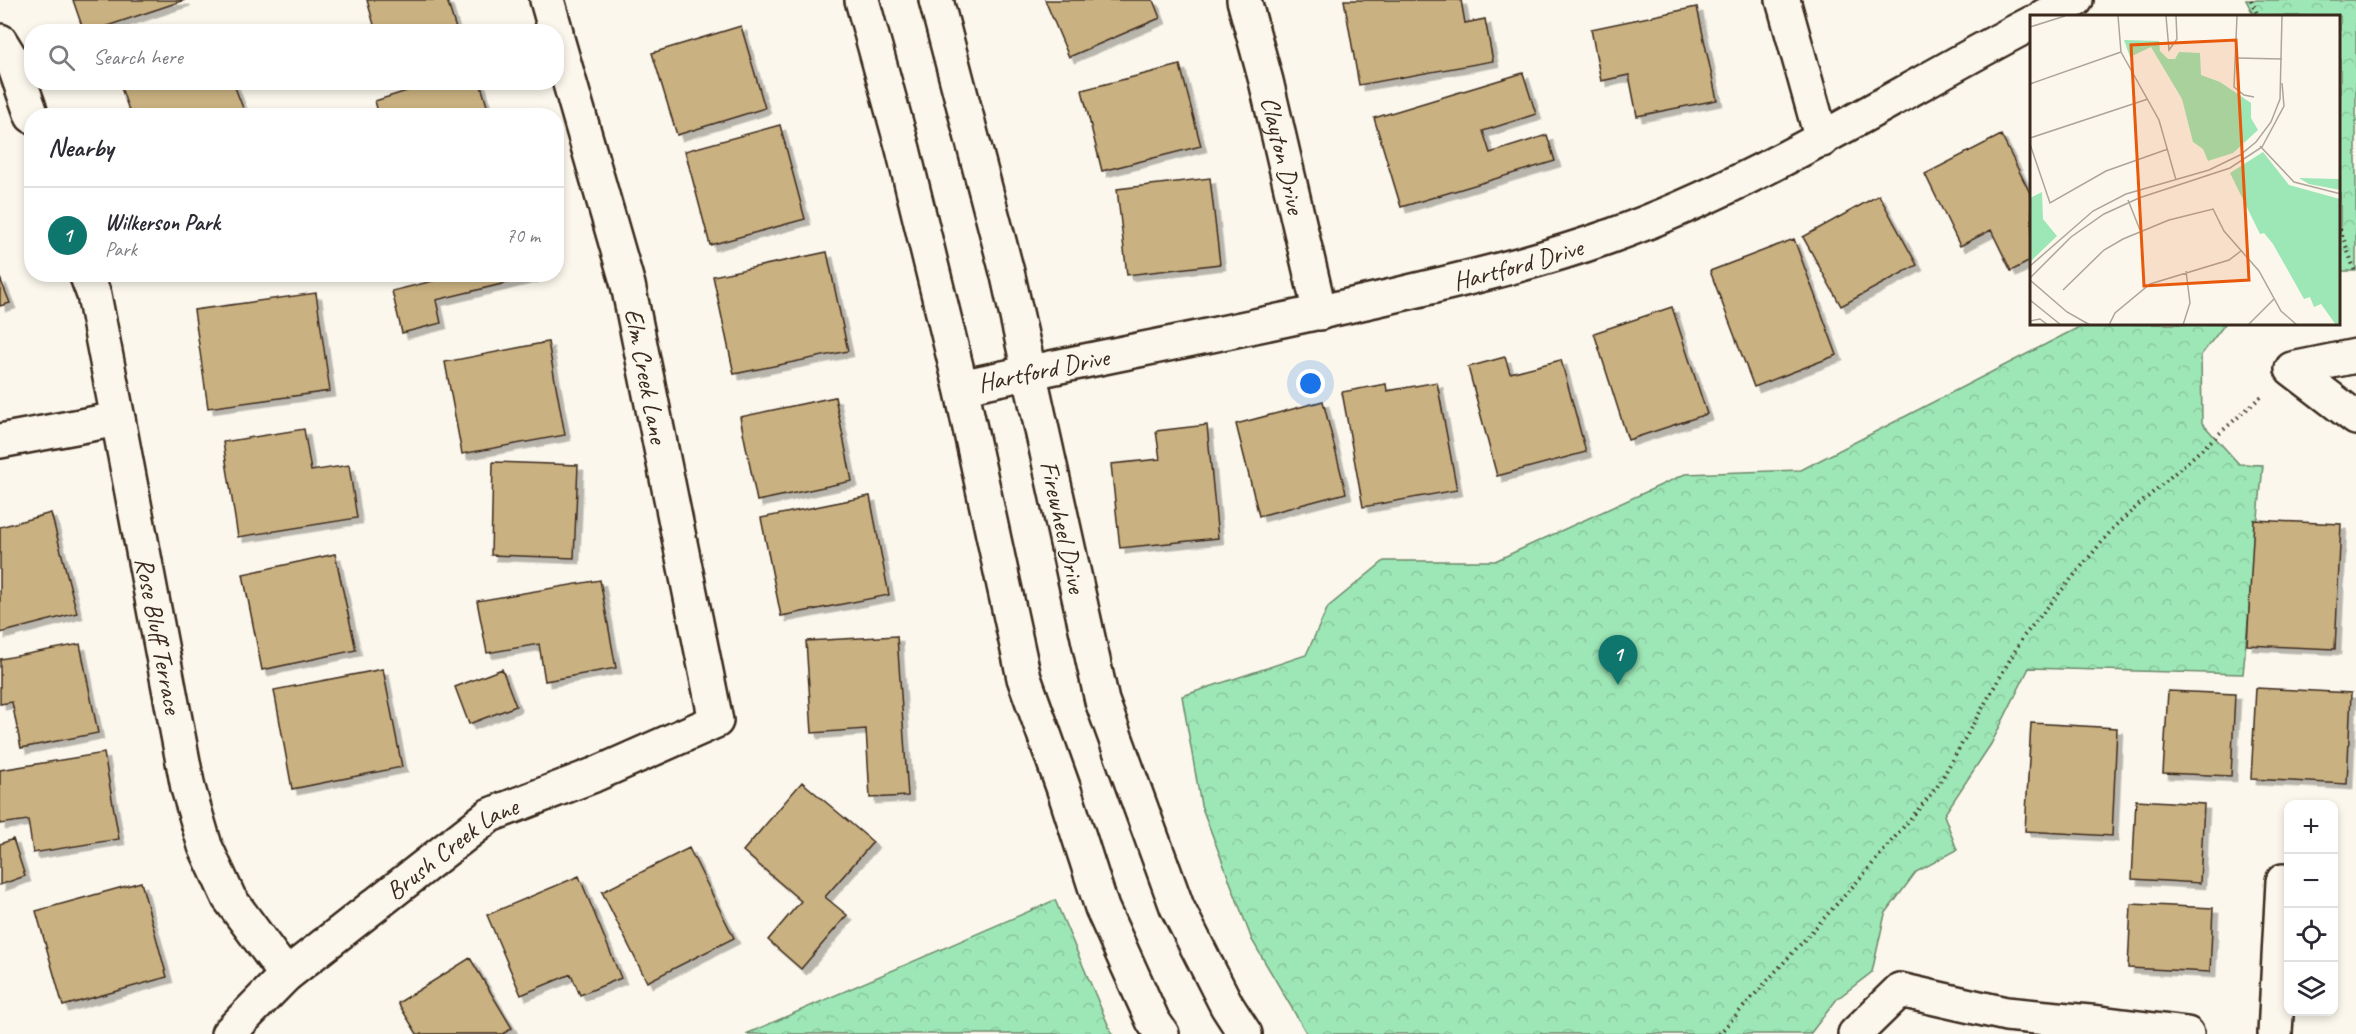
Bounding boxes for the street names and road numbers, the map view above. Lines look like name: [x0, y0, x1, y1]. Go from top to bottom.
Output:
street label: Clayton Drive: [1254, 93, 1313, 219]
street label: Hartford Drive: [1449, 230, 1589, 298]
street label: Elm Creek Lane: [617, 306, 676, 449]
street label: Hartford Drive: [975, 340, 1114, 399]
street label: Firewheel Drive: [1033, 458, 1094, 597]
street label: Rose Bluff Terrace: [128, 554, 190, 718]
street label: Brush Creek Lane: [379, 789, 524, 907]

